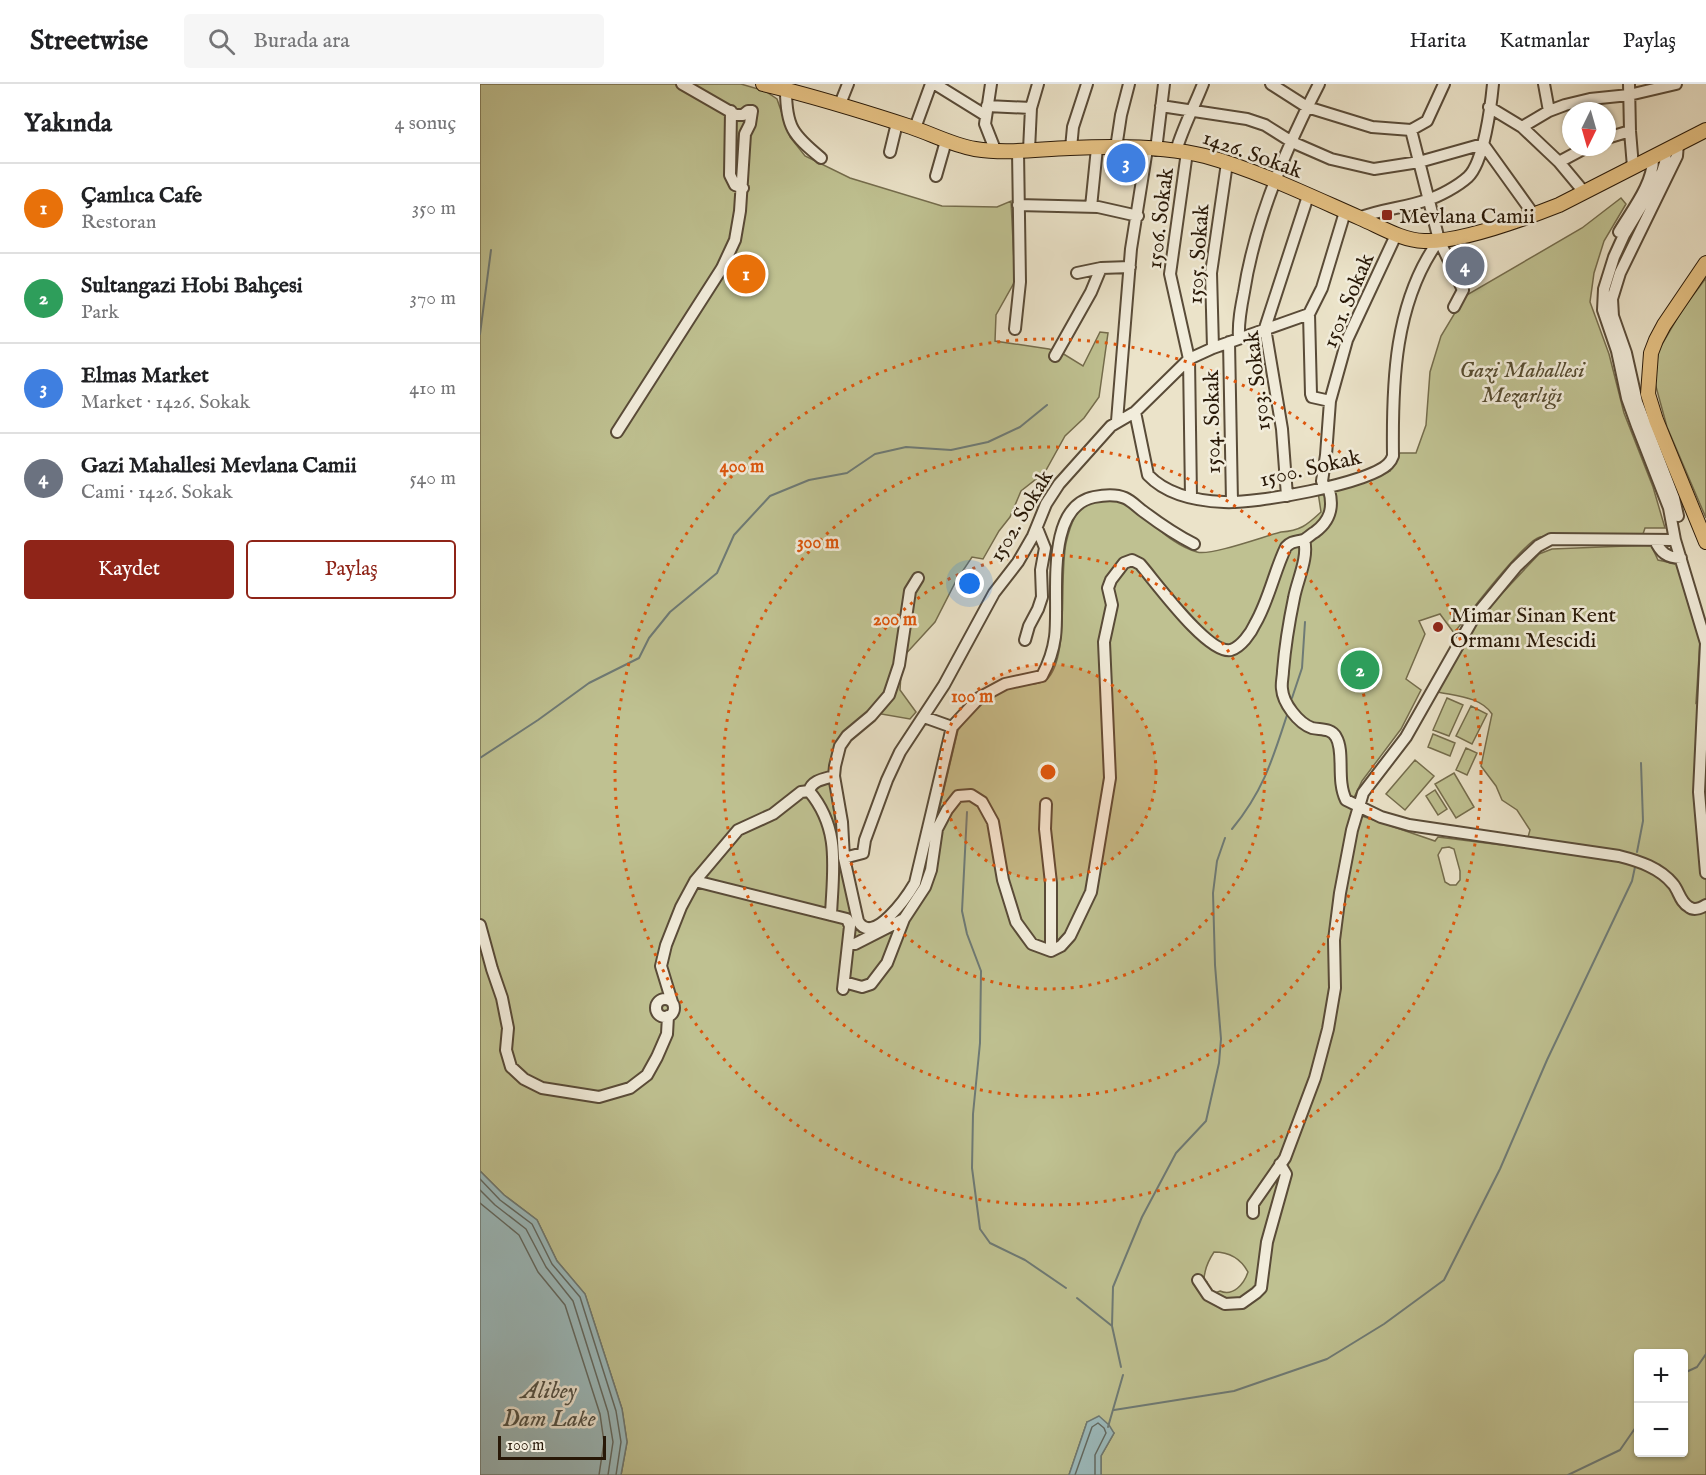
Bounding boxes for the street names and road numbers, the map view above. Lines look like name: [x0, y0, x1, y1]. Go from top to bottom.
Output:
street label: 1426. Sokak: [1199, 124, 1306, 186]
street label: 1506. Sokak: [1141, 166, 1181, 270]
street label: 1505. Sokak: [1182, 203, 1216, 305]
street label: 1501. Sokak: [1316, 249, 1381, 353]
street label: 1503. Sokak: [1238, 329, 1278, 432]
street label: 1504. Sokak: [1198, 370, 1228, 474]
street label: 1500. Sokak: [1257, 444, 1364, 494]
street label: 1502. Sokak: [983, 465, 1060, 567]

